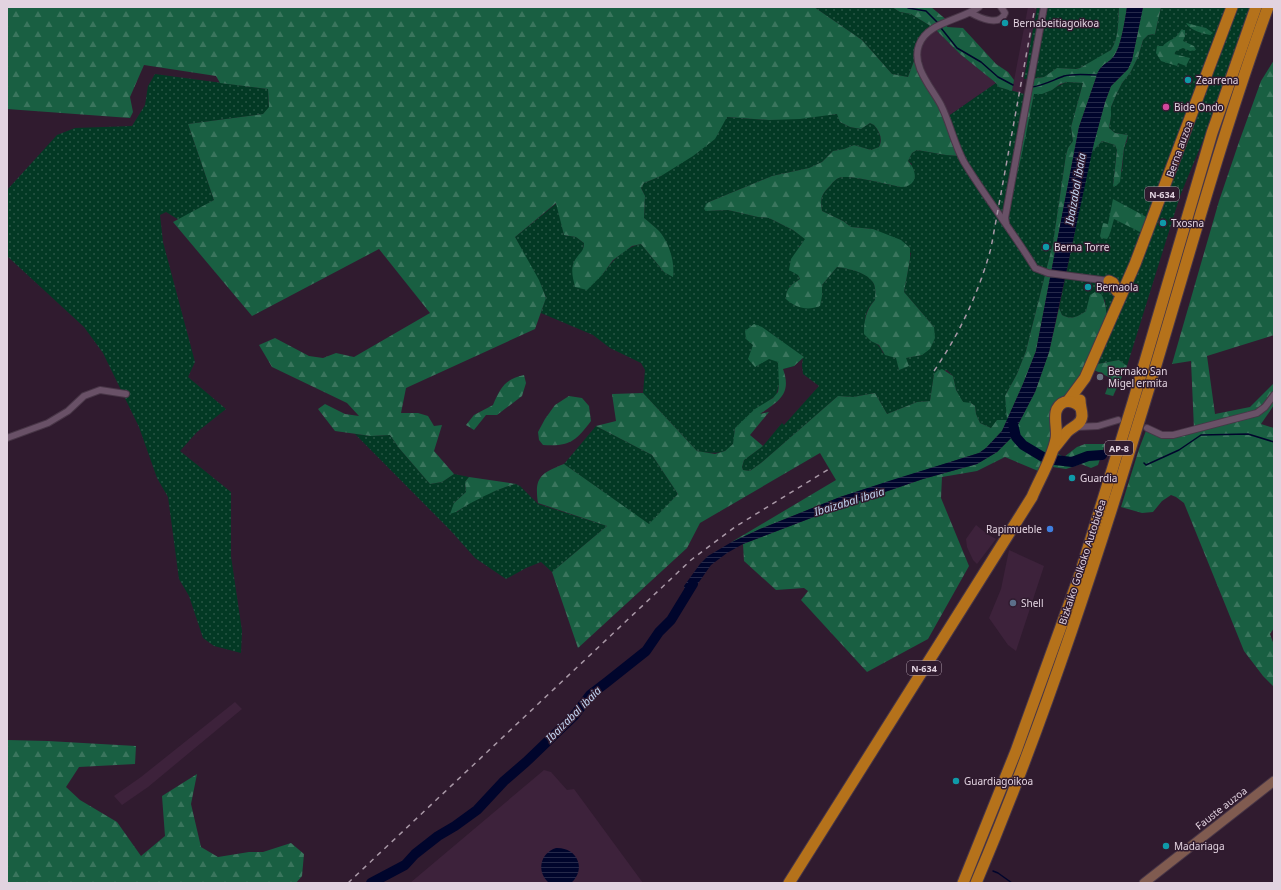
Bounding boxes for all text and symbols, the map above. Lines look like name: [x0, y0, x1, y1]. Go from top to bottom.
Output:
place label: Bernabeitiagoikoa: [1013, 16, 1099, 30]
marker: Bernabeitiagoikoa: [1000, 18, 1010, 28]
place label: Zearrena: [1196, 73, 1238, 87]
marker: Zearrena: [1183, 75, 1193, 85]
place label: Bide Ondo: [1174, 100, 1224, 114]
marker: Bide Ondo: [1161, 102, 1171, 112]
street label: Berna auzoa: [1162, 119, 1196, 179]
water label: Ibaizabal ibaia: [1061, 151, 1089, 227]
road number: N-634: [1145, 187, 1179, 201]
place label: Txosna: [1171, 216, 1204, 230]
marker: Txosna: [1158, 218, 1168, 228]
place label: Berna Torre: [1054, 240, 1110, 254]
marker: Berna Torre: [1041, 242, 1051, 252]
place label: Bernaola: [1096, 280, 1138, 294]
marker: Bernaola: [1083, 282, 1093, 292]
place label: Bernako San Migel ermita: [1108, 364, 1168, 390]
marker: Bernako San Migel ermita: [1095, 372, 1105, 382]
road number: AP-8: [1105, 441, 1133, 455]
place label: Guardia: [1080, 471, 1117, 485]
marker: Guardia: [1067, 473, 1077, 483]
water label: Ibaizabal ibaia: [811, 483, 887, 519]
street label: Bizkaiko Golkoko Autobidea: [1055, 498, 1109, 626]
place label: Rapimueble: [986, 522, 1042, 536]
marker: Rapimueble: [1045, 524, 1055, 534]
place label: Shell: [1021, 596, 1043, 610]
marker: Shell: [1008, 598, 1018, 608]
road number: N-634: [907, 661, 941, 675]
water label: Ibaizabal ibaia: [541, 682, 605, 746]
place label: Guardiagoikoa: [964, 774, 1033, 788]
marker: Guardiagoikoa: [951, 776, 961, 786]
street label: Fauste auzoa: [1192, 783, 1250, 833]
place label: Madariaga: [1174, 839, 1225, 853]
marker: Madariaga: [1161, 841, 1171, 851]

